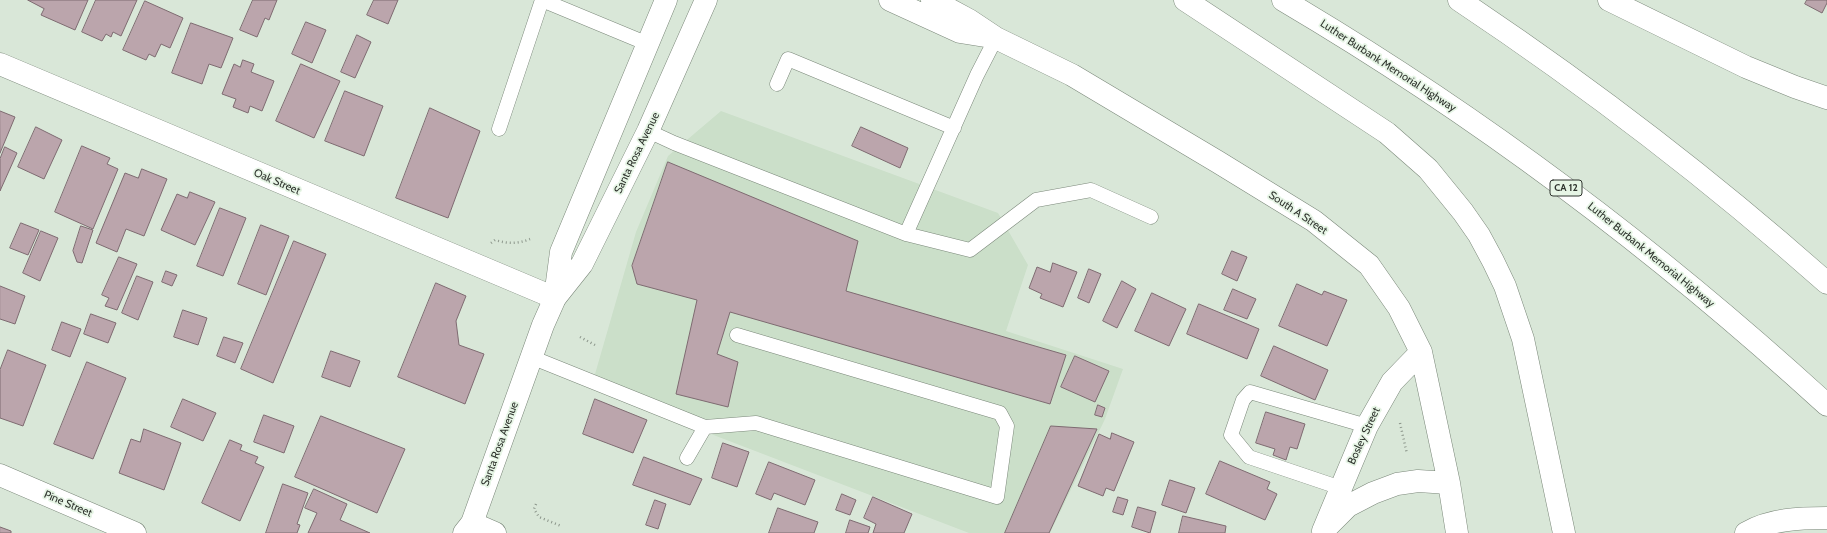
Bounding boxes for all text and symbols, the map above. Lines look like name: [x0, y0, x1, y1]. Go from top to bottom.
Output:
street label: Luther Burbank Memorial Highway: [1318, 17, 1458, 115]
street label: Santa Rosa Avenue: [612, 110, 662, 196]
street label: Oak Street: [252, 166, 302, 198]
road number: CA 12: [1550, 180, 1582, 196]
street label: South A Street: [1266, 189, 1330, 237]
street label: Luther Burbank Memorial Highway: [1585, 200, 1717, 310]
street label: Santa Rosa Avenue: [479, 400, 521, 488]
street label: Bosley Street: [1345, 405, 1383, 467]
street label: Pine Street: [42, 488, 94, 520]

